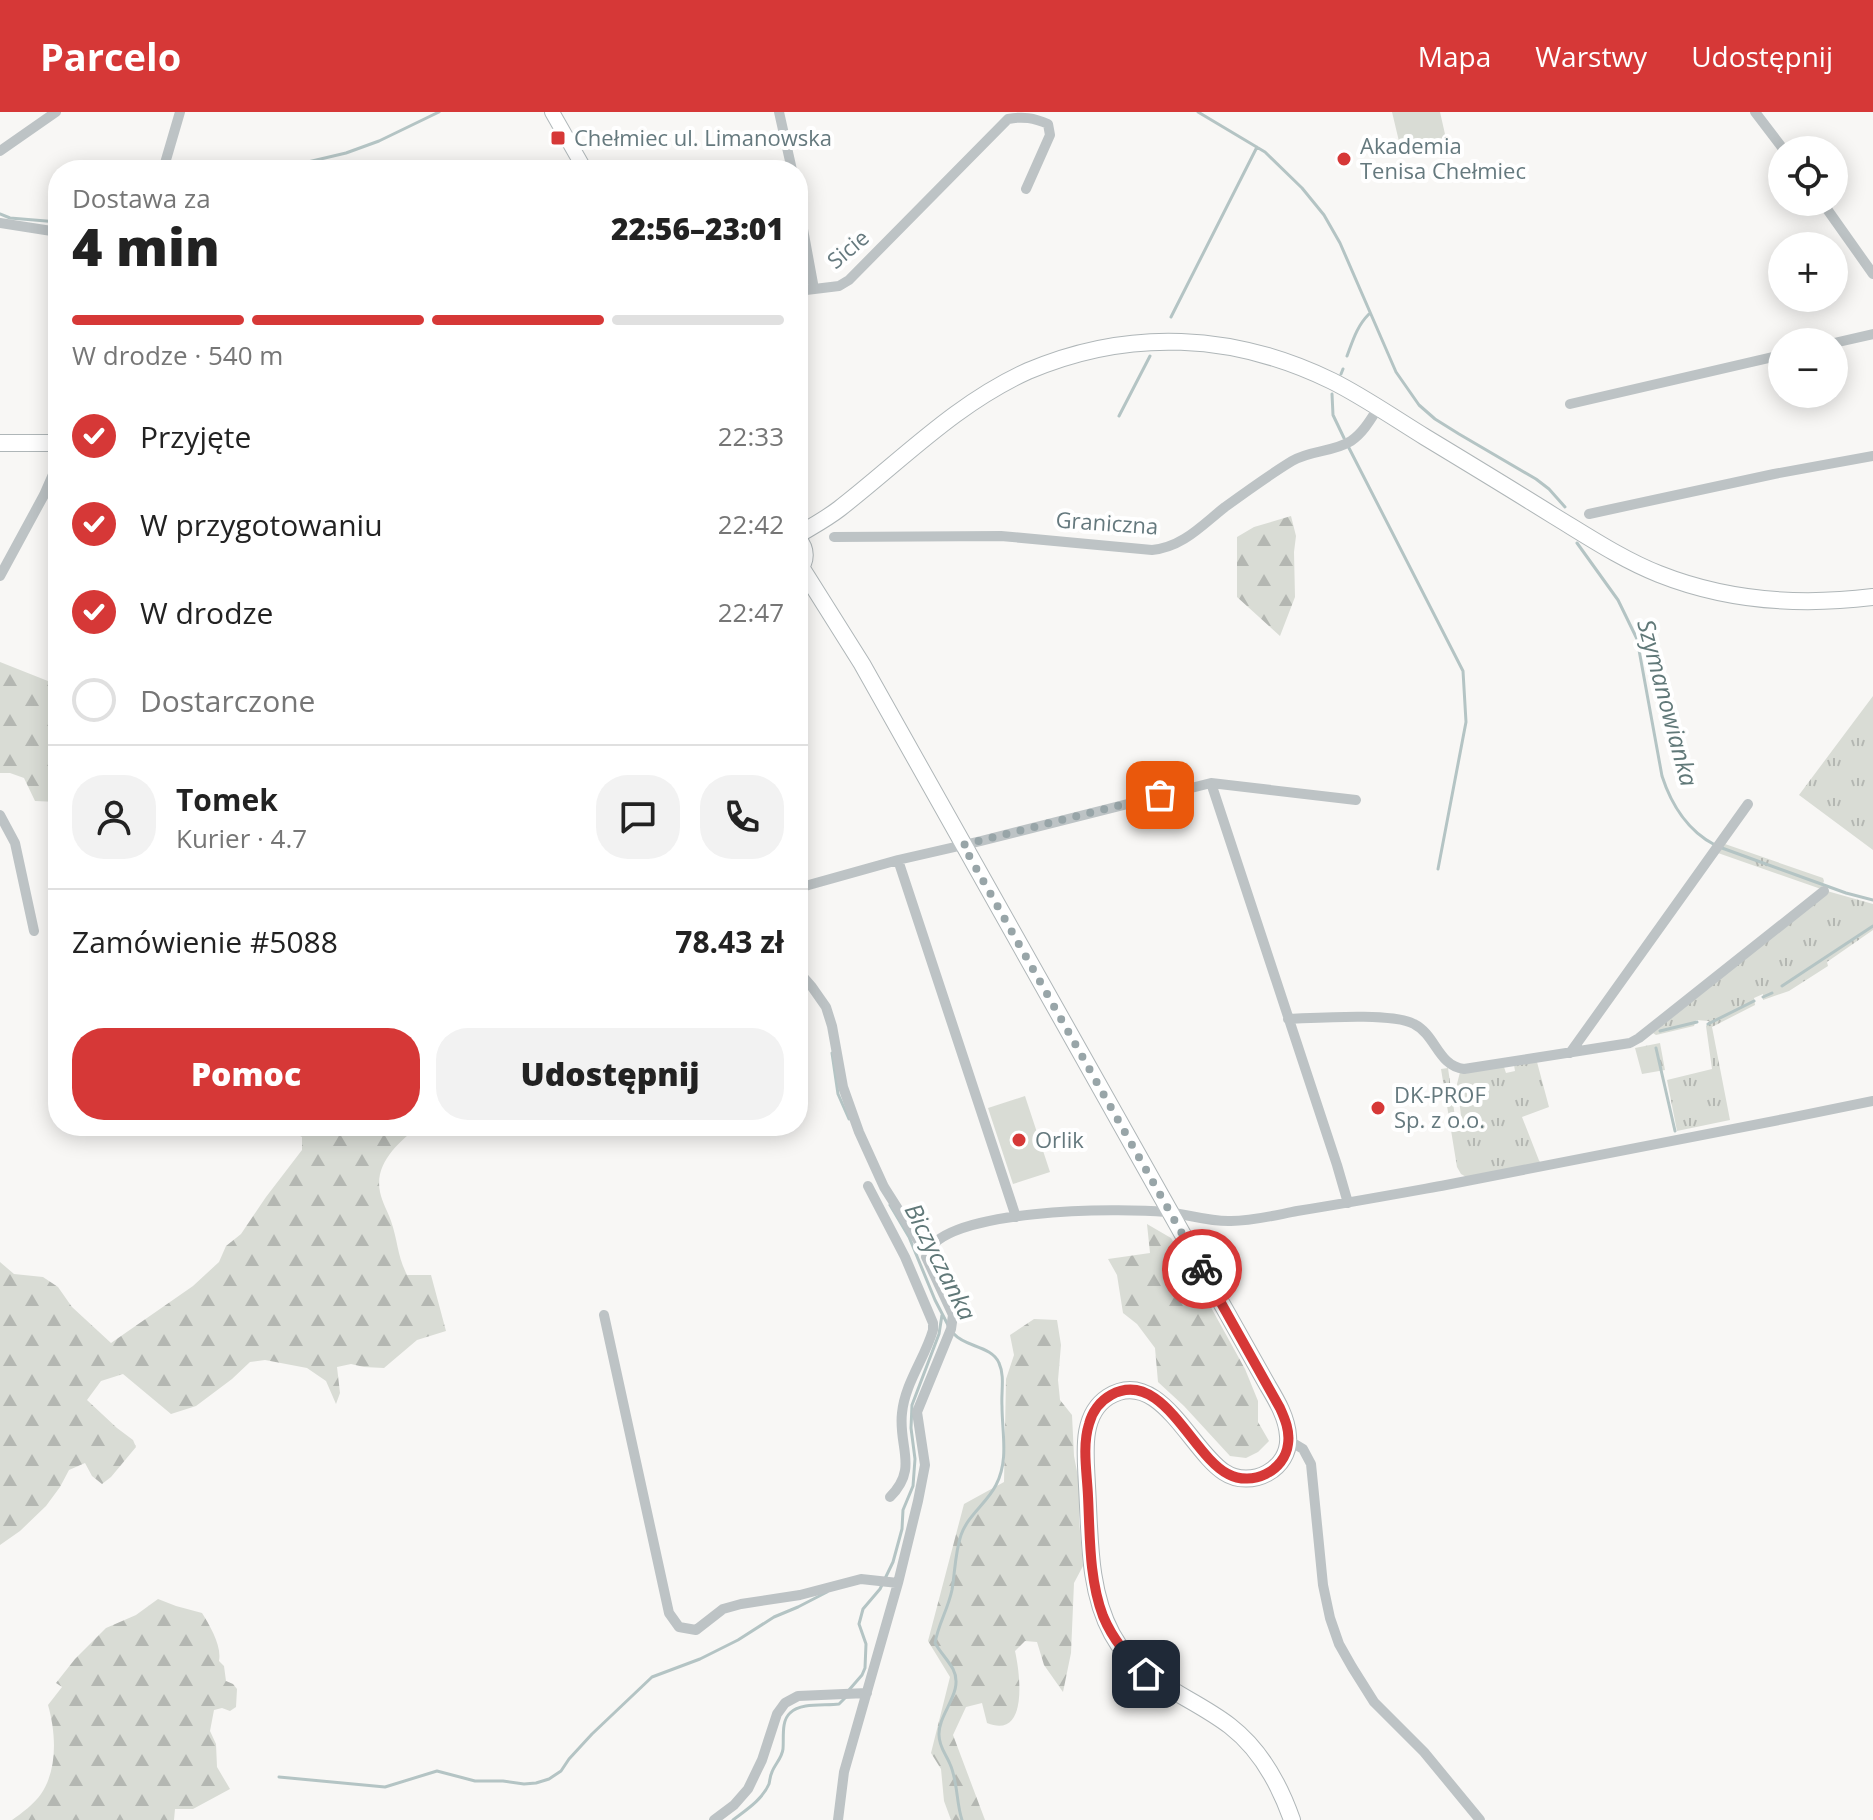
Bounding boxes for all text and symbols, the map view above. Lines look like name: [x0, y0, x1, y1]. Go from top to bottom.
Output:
text: Parcelo: [40, 30, 181, 82]
text: Mapa: [1418, 37, 1491, 75]
text: Warstwy: [1535, 37, 1647, 75]
text: Udostępnij: [1691, 37, 1833, 75]
place label: Chełmiec ul. Limanowska: [574, 122, 832, 152]
marker: Chełmiec ul. Limanowska: [549, 129, 567, 147]
place label: Akademia Tenisa Chełmiec: [1360, 130, 1526, 185]
map controls: [1768, 136, 1848, 408]
button: locate: [1768, 136, 1848, 216]
marker: Akademia Tenisa Chełmiec: [1335, 150, 1353, 168]
text: Dostawa za: [72, 180, 211, 216]
text: 22:56–23:01: [611, 208, 784, 249]
text: 4 min: [72, 210, 220, 281]
street label: Sicie: [820, 222, 875, 275]
button: +: [1768, 232, 1848, 312]
button: −: [1768, 328, 1848, 408]
text: W drodze · 540 m: [72, 337, 283, 373]
icon: check: [72, 414, 116, 458]
text: Przyjęte: [140, 416, 251, 457]
text: 22:33: [718, 418, 784, 454]
icon: check: [72, 502, 116, 546]
street label: Graniczna: [1055, 503, 1159, 541]
text: W przygotowaniu: [140, 504, 383, 545]
text: 22:42: [718, 506, 784, 542]
icon: check: [72, 590, 116, 634]
text: W drodze: [140, 592, 273, 633]
text: 22:47: [718, 594, 784, 630]
water label: Szymanowianka: [1630, 615, 1707, 790]
text: Dostarczone: [140, 680, 315, 721]
pin: [1126, 761, 1194, 829]
icon: bag: [1138, 773, 1182, 817]
button: person: [72, 775, 156, 859]
button: chat: [596, 775, 680, 859]
button: phone: [700, 775, 784, 859]
text: Tomek: [176, 779, 278, 820]
text: Kurier · 4.7: [176, 820, 307, 856]
text: Zamówienie #5088: [72, 921, 338, 962]
text: 78.43 zł: [675, 921, 784, 962]
button: Pomoc: [72, 1028, 420, 1120]
button: Udostępnij: [436, 1028, 784, 1120]
place label: DK-PROF Sp. z o.o.: [1394, 1079, 1486, 1134]
marker: DK-PROF Sp. z o.o.: [1369, 1099, 1387, 1117]
place label: Orlik: [1035, 1124, 1084, 1154]
marker: Orlik: [1010, 1131, 1028, 1149]
water label: Biczyczanka: [898, 1197, 985, 1326]
courier: [1162, 1229, 1242, 1309]
icon: bike: [1180, 1247, 1224, 1291]
pin: [1112, 1640, 1180, 1708]
icon: home: [1124, 1652, 1168, 1696]

